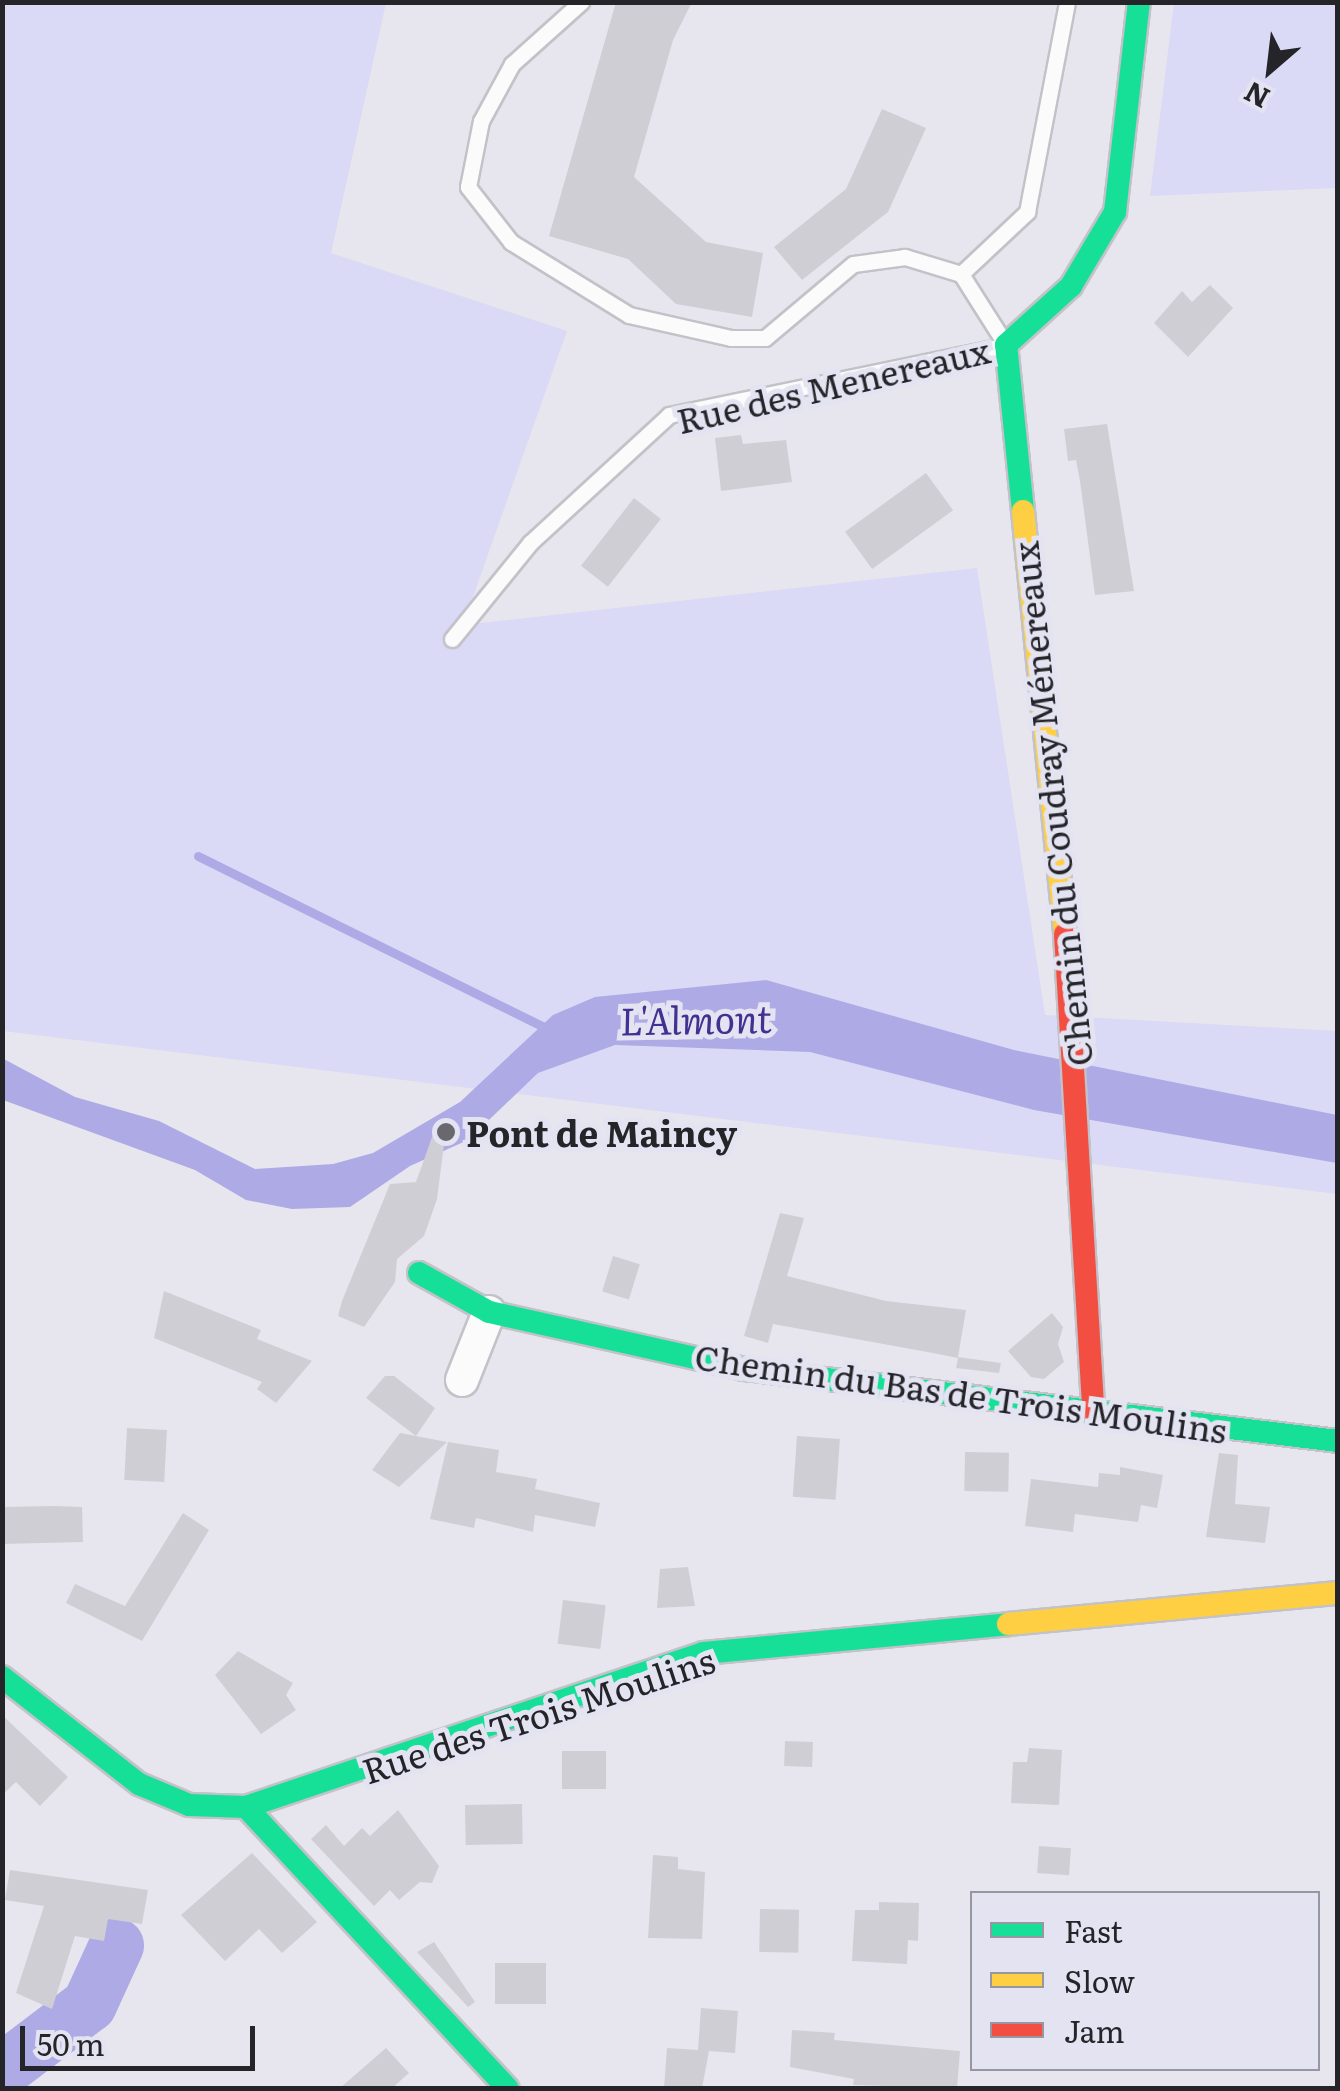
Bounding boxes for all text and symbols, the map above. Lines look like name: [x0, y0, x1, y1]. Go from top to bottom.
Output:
north arrow: [1220, 20, 1320, 120]
text: N: [1236, 72, 1276, 121]
street label: Rue des Menereaux: [672, 328, 994, 440]
street label: Chemin du Coudray Ménereaux: [1003, 540, 1099, 1068]
water label: L'Almont: [620, 994, 772, 1042]
place label: Pont de Maincy: [466, 1111, 737, 1153]
marker: Pont de Maincy: [435, 1121, 457, 1143]
street label: Chemin du Bas de Trois Moulins: [692, 1334, 1230, 1450]
street label: Rue des Trois Moulins: [357, 1637, 719, 1791]
legend: [970, 1891, 1320, 2071]
text: Fast: [1064, 1908, 1123, 1952]
text: Slow: [1064, 1958, 1135, 2002]
scale bar: [25, 2006, 260, 2068]
text: Jam: [1064, 2008, 1124, 2052]
text: 50 m: [37, 2021, 105, 2065]

